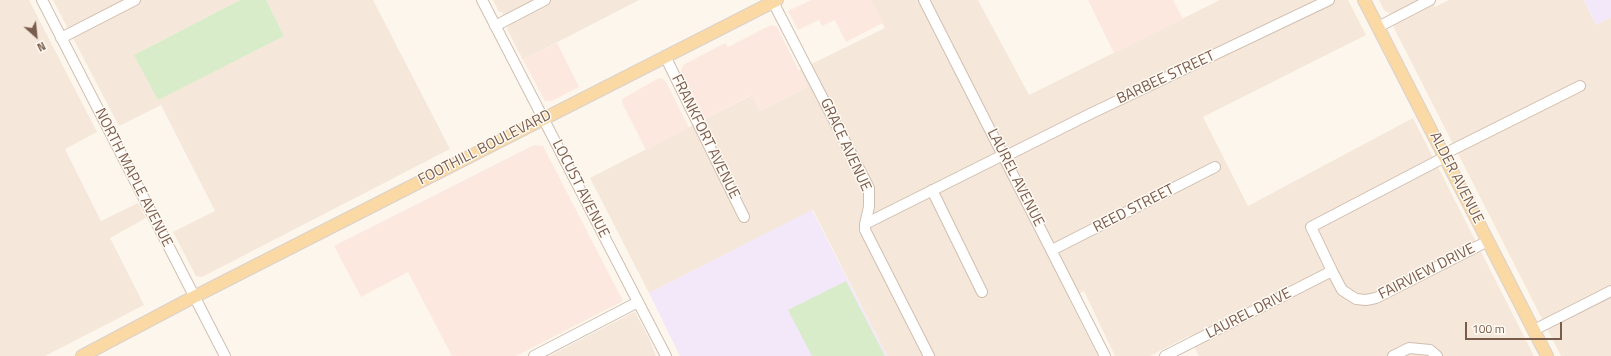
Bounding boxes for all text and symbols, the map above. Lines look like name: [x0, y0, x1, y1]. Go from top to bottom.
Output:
north arrow: [16, 16, 56, 56]
text: N: [34, 38, 48, 56]
street label: BARBEE STREET: [1114, 47, 1218, 109]
street label: FRANKFORT AVENUE: [667, 72, 743, 202]
street label: GRACE AVENUE: [816, 96, 874, 194]
street label: NORTH MAPLE AVENUE: [90, 106, 176, 250]
street label: FOOTHILL BOULEVARD: [415, 107, 555, 189]
street label: LAUREL AVENUE: [983, 126, 1047, 230]
street label: ALDER AVENUE: [1425, 129, 1487, 227]
street label: LOCUST AVENUE: [548, 137, 612, 241]
street label: REED STREET: [1090, 181, 1178, 237]
street label: FAIRVIEW DRIVE: [1376, 240, 1478, 304]
street label: LAUREL DRIVE: [1203, 285, 1295, 343]
scale bar: [1467, 314, 1564, 340]
text: 100 m: [1472, 319, 1505, 338]

